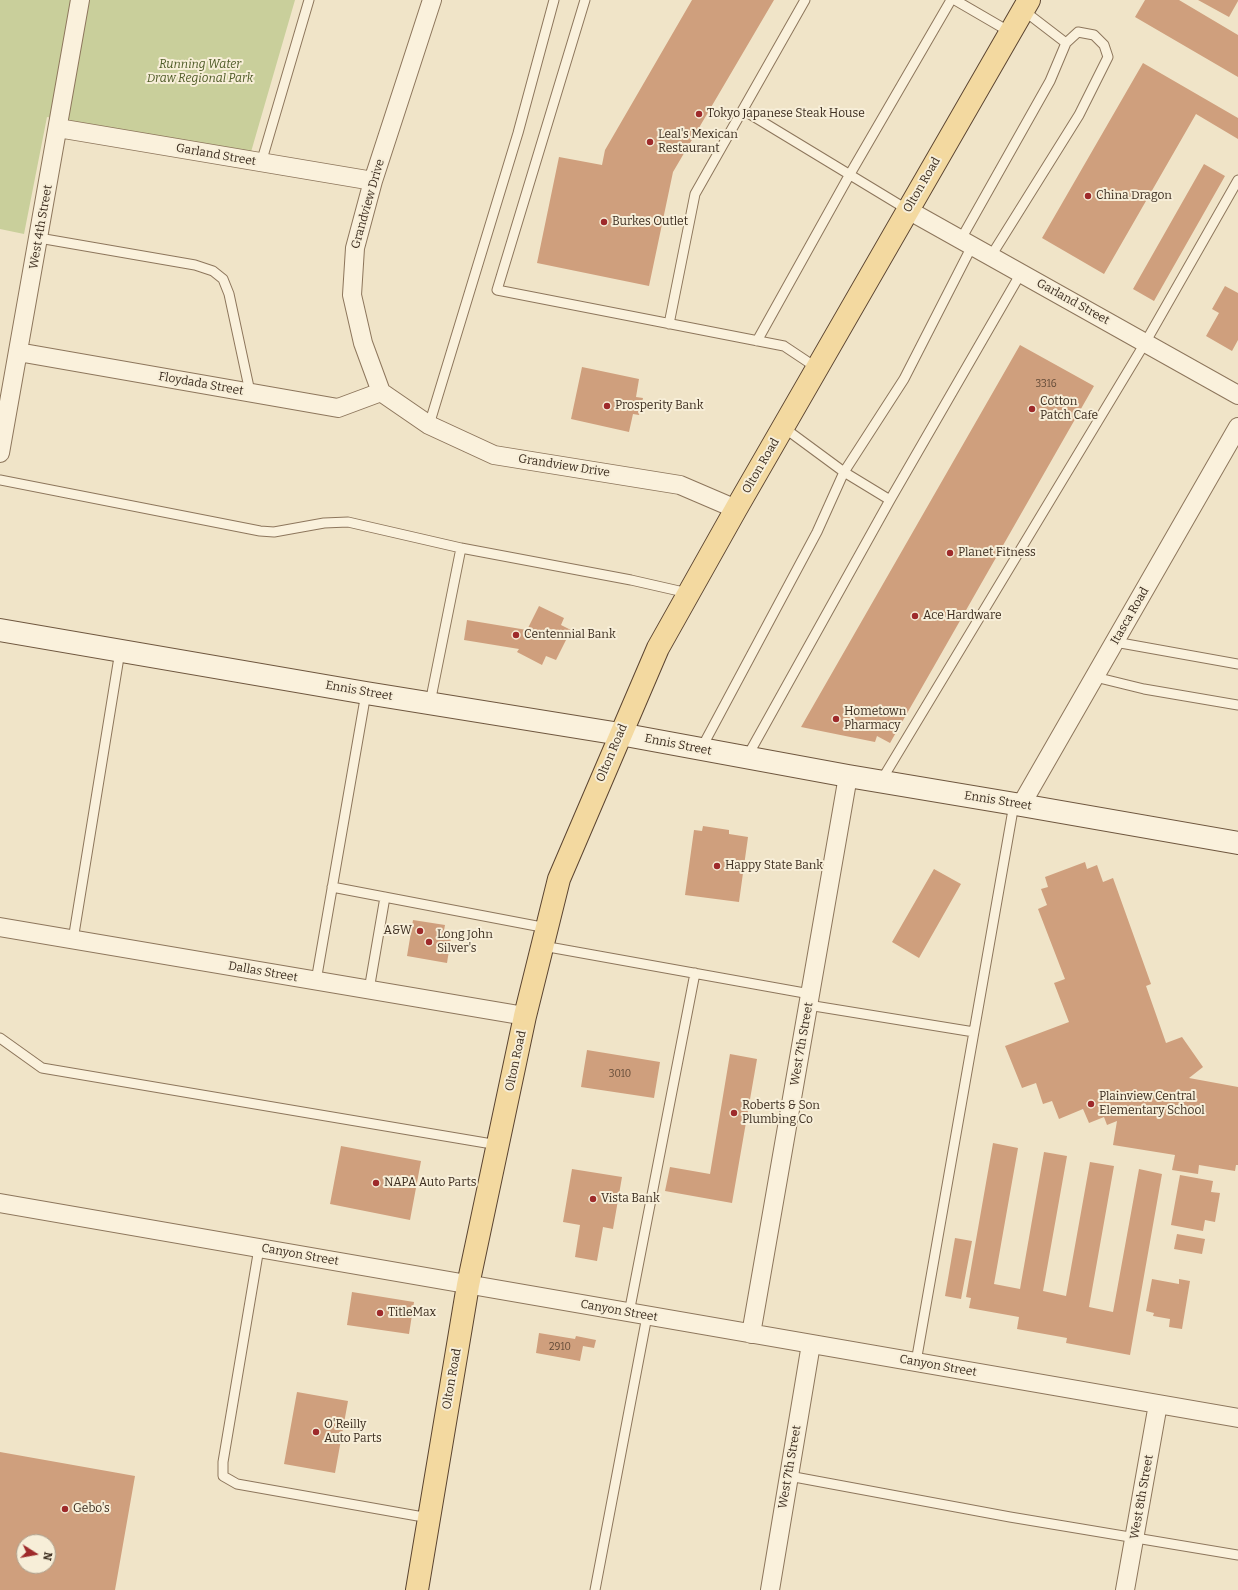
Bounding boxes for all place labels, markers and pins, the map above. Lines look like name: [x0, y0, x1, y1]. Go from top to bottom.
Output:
place label: Tokyo Japanese Steak House: [707, 107, 865, 121]
marker: Tokyo Japanese Steak House: [694, 109, 704, 119]
place label: Leal's Mexican Restaurant: [658, 128, 738, 156]
marker: Leal's Mexican Restaurant: [645, 137, 655, 147]
place label: China Dragon: [1096, 189, 1172, 203]
marker: China Dragon: [1083, 191, 1093, 201]
place label: Burkes Outlet: [612, 215, 688, 229]
marker: Burkes Outlet: [599, 217, 609, 227]
place label: Cotton Patch Cafe: [1040, 395, 1098, 423]
place label: Prosperity Bank: [615, 399, 704, 413]
marker: Prosperity Bank: [602, 401, 612, 411]
marker: Cotton Patch Cafe: [1027, 404, 1037, 414]
place label: Planet Fitness: [958, 546, 1036, 560]
marker: Planet Fitness: [945, 548, 955, 558]
place label: Ace Hardware: [923, 609, 1002, 623]
marker: Ace Hardware: [910, 611, 920, 621]
place label: Centennial Bank: [524, 628, 616, 642]
marker: Centennial Bank: [511, 630, 521, 640]
place label: Hometown Pharmacy: [844, 705, 906, 733]
marker: Hometown Pharmacy: [831, 714, 841, 724]
place label: Happy State Bank: [725, 859, 823, 873]
marker: Happy State Bank: [712, 861, 722, 871]
place label: A&W: [383, 924, 412, 938]
marker: A&W: [415, 926, 425, 936]
place label: Long John Silver's: [437, 928, 493, 956]
marker: Long John Silver's: [424, 937, 434, 947]
place label: Plainview Central Elementary School: [1099, 1090, 1205, 1118]
place label: Roberts & Son Plumbing Co: [742, 1099, 820, 1127]
marker: Plainview Central Elementary School: [1086, 1099, 1096, 1109]
marker: Roberts & Son Plumbing Co: [729, 1108, 739, 1118]
place label: NAPA Auto Parts: [384, 1176, 476, 1190]
marker: NAPA Auto Parts: [371, 1178, 381, 1188]
place label: Vista Bank: [601, 1192, 660, 1206]
marker: Vista Bank: [588, 1194, 598, 1204]
place label: TitleMax: [388, 1306, 436, 1320]
marker: TitleMax: [375, 1308, 385, 1318]
place label: O'Reilly Auto Parts: [324, 1418, 382, 1446]
marker: O'Reilly Auto Parts: [311, 1427, 321, 1437]
place label: Gebo's: [73, 1502, 110, 1516]
marker: Gebo's: [60, 1504, 70, 1514]

